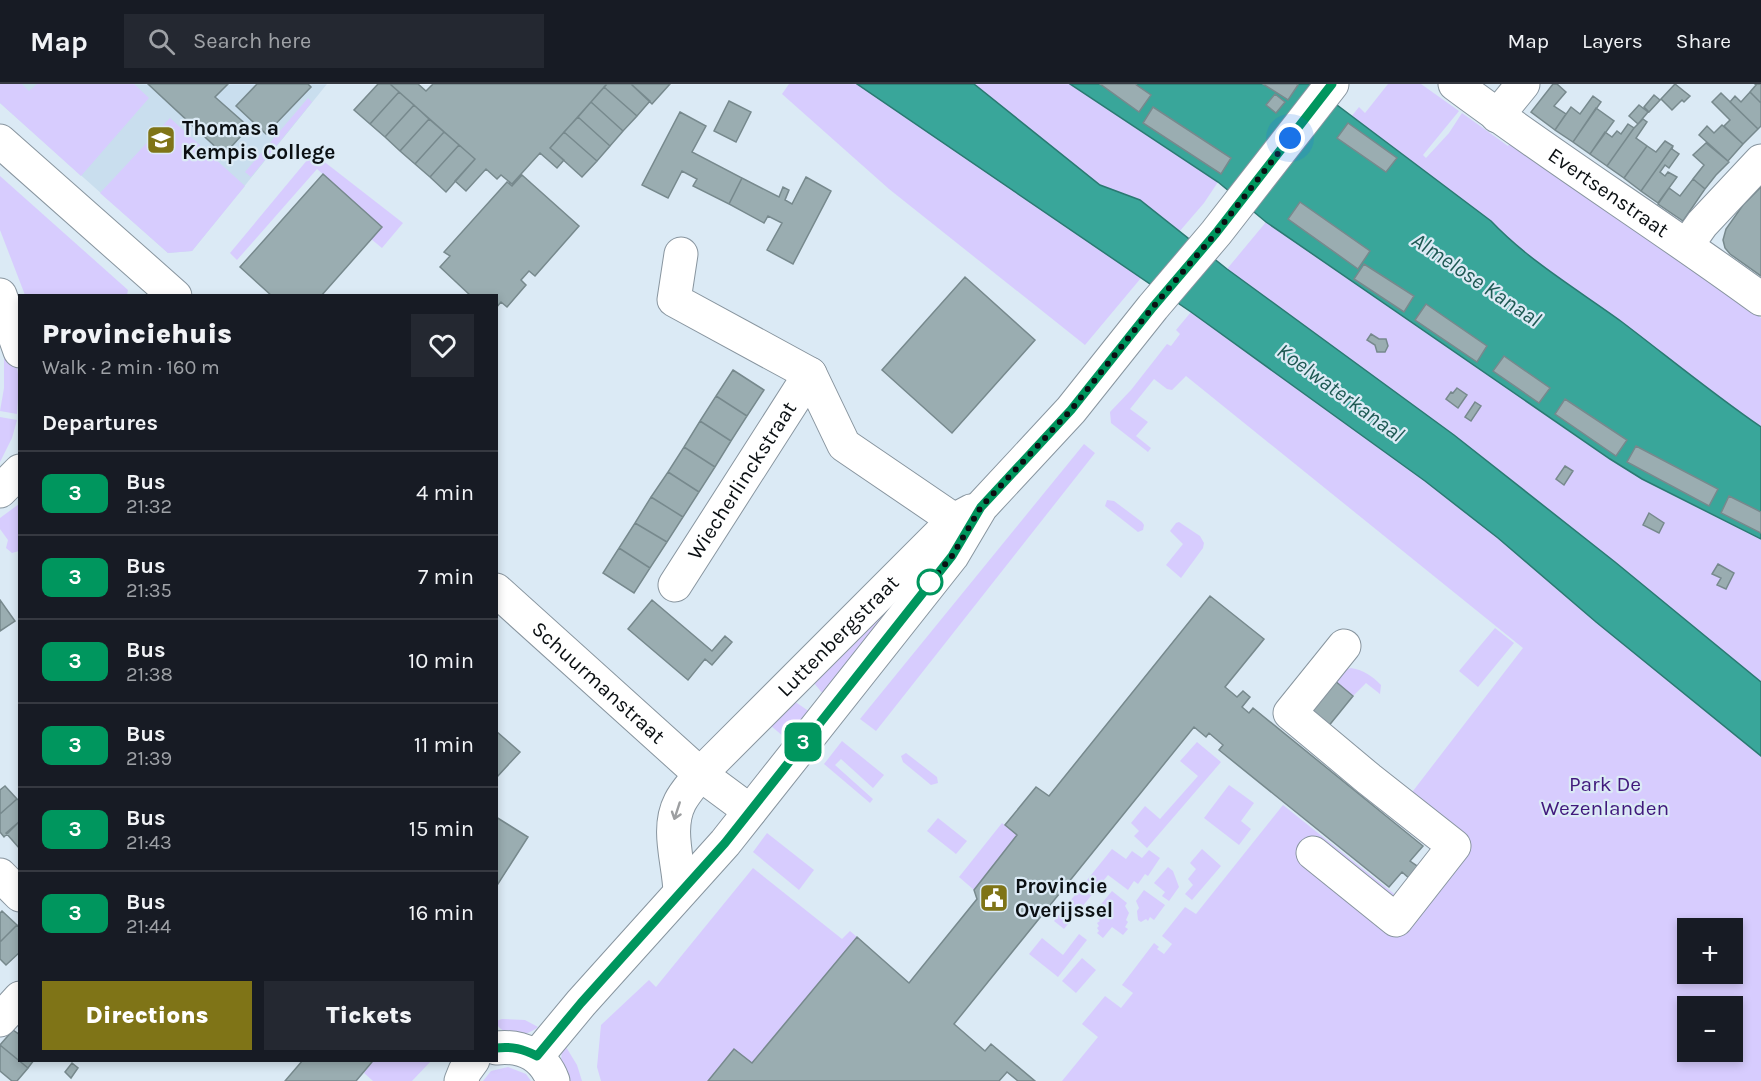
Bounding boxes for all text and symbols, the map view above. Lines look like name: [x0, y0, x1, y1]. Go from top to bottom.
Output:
search box: [124, 14, 544, 68]
text: Map: [30, 25, 88, 58]
icon: search: [145, 25, 178, 58]
text: Search here: [193, 28, 311, 54]
text: Map: [1507, 29, 1549, 53]
text: Layers: [1582, 29, 1643, 53]
text: Share: [1676, 29, 1731, 53]
place label: Thomas a Kempis College: [182, 116, 335, 164]
your location: [1275, 123, 1305, 153]
school or university icon: Thomas a Kempis College: [145, 124, 177, 156]
street label: Evertsenstraat: [1544, 143, 1673, 242]
water label: Almelose Kanaal: [1407, 227, 1546, 333]
button: heart: [411, 314, 474, 377]
text: Provinciehuis: [42, 317, 232, 350]
water label: Koelwaterkanaal: [1272, 338, 1409, 448]
text: Walk · 2 min · 160 m: [42, 356, 220, 379]
street label: Wiecherlinckstraat: [682, 397, 801, 564]
text: Departures: [42, 410, 158, 436]
text: Bus: [126, 469, 166, 495]
text: 4 min: [416, 480, 474, 506]
text: 3: [68, 481, 82, 505]
text: 21:32: [126, 495, 172, 518]
text: Bus: [126, 553, 166, 579]
text: 7 min: [418, 564, 474, 590]
text: 3: [68, 565, 82, 589]
unlabelled marker: [917, 569, 943, 595]
street label: Luttenbergstraat: [772, 570, 904, 702]
text: 21:35: [126, 579, 172, 602]
street label: Schuurmanstraat: [527, 616, 670, 749]
text: Bus: [126, 637, 166, 663]
text: 10 min: [408, 648, 474, 674]
text: 3: [68, 649, 82, 673]
text: 21:38: [126, 663, 173, 686]
text: Bus: [126, 721, 166, 747]
line badge: 3: [784, 722, 822, 762]
text: 3: [796, 730, 810, 754]
text: 11 min: [414, 732, 474, 758]
text: 3: [68, 733, 82, 757]
text: 21:39: [126, 747, 172, 770]
park label: Park De Wezenlanden: [1541, 772, 1669, 820]
one-way arrow: [671, 801, 682, 820]
text: Bus: [126, 805, 166, 831]
text: 15 min: [409, 816, 474, 842]
text: 3: [68, 817, 82, 841]
text: 21:43: [126, 831, 172, 854]
place label: Provincie Overijssel: [1015, 874, 1113, 922]
public building icon: Provincie Overijssel: [978, 882, 1010, 914]
text: Bus: [126, 889, 166, 915]
text: 16 min: [408, 900, 474, 926]
text: 3: [68, 901, 82, 925]
text: 21:44: [126, 915, 171, 938]
map controls: [1677, 918, 1743, 1062]
button: +: [1677, 918, 1743, 984]
button: Directions: [42, 981, 252, 1050]
button: Tickets: [264, 981, 474, 1050]
button: −: [1677, 996, 1743, 1062]

